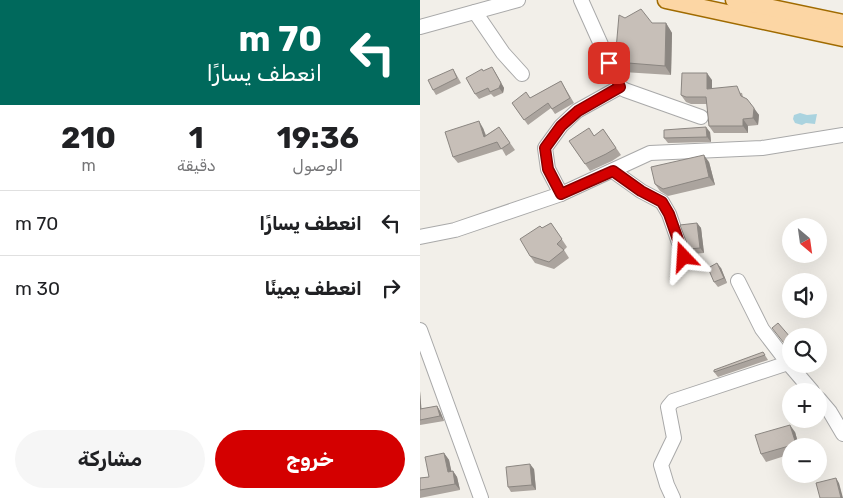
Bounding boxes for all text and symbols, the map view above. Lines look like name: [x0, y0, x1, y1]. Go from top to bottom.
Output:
text: 70 m: [239, 18, 322, 60]
icon: left: [340, 20, 405, 85]
pin: [588, 42, 630, 84]
icon: arrive: [595, 49, 623, 77]
text: انعطف يسارًا: [206, 60, 322, 87]
text: 210: [61, 120, 116, 156]
text: 1: [189, 120, 204, 156]
text: 19:36: [277, 120, 359, 156]
text: m: [81, 156, 96, 175]
text: دقيقة: [177, 156, 216, 175]
text: الوصول: [293, 156, 343, 175]
icon: left: [377, 209, 405, 237]
text: 70 m: [15, 212, 58, 235]
text: انعطف يسارًا: [259, 212, 362, 235]
north arrow: [782, 218, 828, 262]
map controls: [782, 218, 827, 483]
position arrow: [657, 230, 709, 282]
button: sound: [782, 273, 827, 318]
icon: right: [377, 274, 405, 302]
text: 30 m: [15, 277, 60, 300]
text: انعطف يمينًا: [265, 277, 362, 300]
button: search: [782, 328, 827, 373]
button: +: [782, 383, 827, 428]
button: مشاركة: [15, 430, 205, 488]
button: خروج: [215, 430, 405, 488]
button: −: [782, 438, 827, 483]

